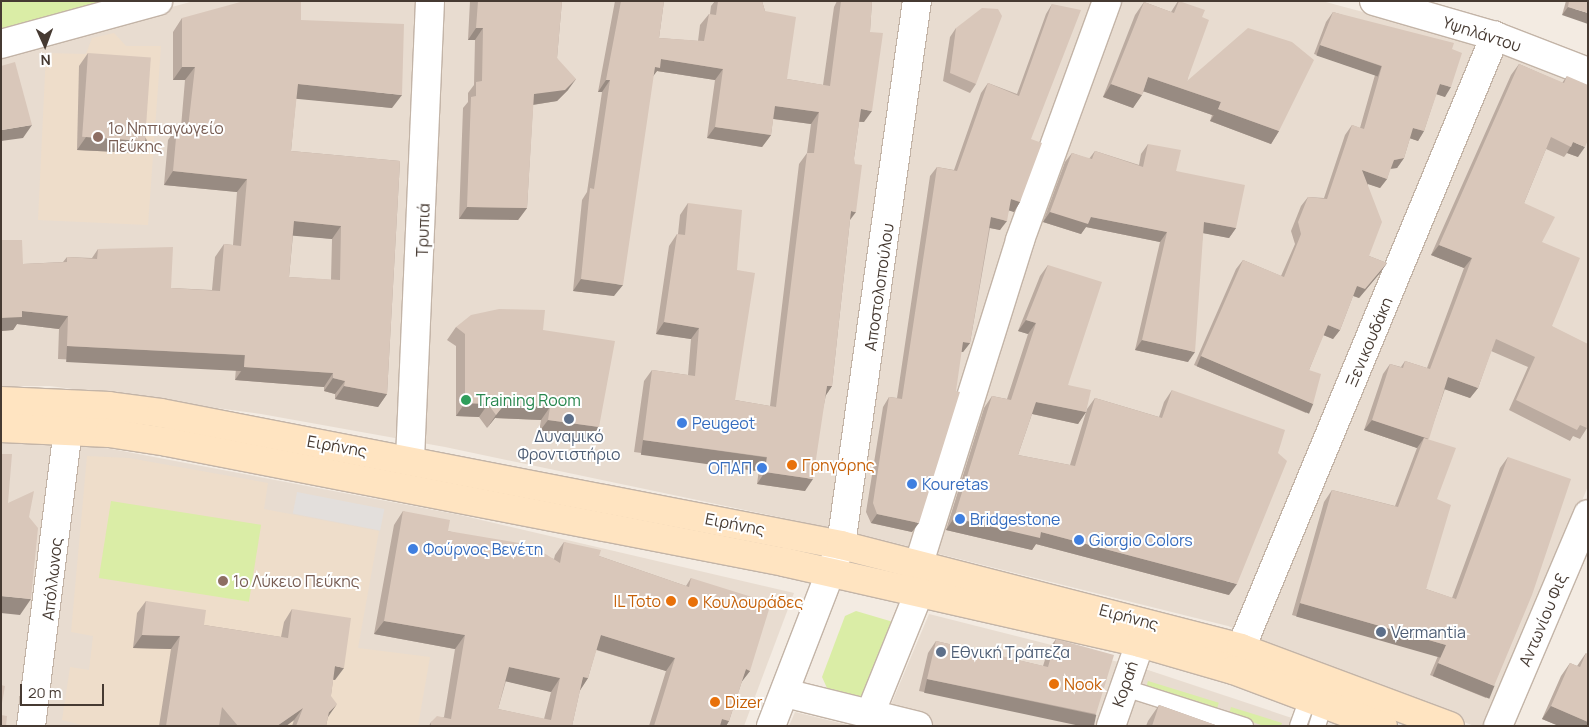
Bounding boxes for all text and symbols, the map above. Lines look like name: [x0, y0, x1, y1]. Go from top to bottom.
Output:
street label: Υψηλάντου: [1440, 12, 1524, 56]
north arrow: [20, 20, 70, 70]
text: N: [40, 51, 51, 70]
place label: 1ο Νηπιαγωγείο Πεύκης: [108, 118, 224, 156]
marker: 1ο Νηπιαγωγείο Πεύκης: [92, 131, 104, 143]
street label: Τρυπιά: [412, 203, 434, 257]
street label: Αποστολοπούλου: [861, 222, 897, 352]
street label: Ξενικουδάκη: [1341, 294, 1397, 390]
place label: Training Room: [476, 390, 581, 410]
marker: Training Room: [460, 394, 472, 406]
marker: Δυναμικό Φροντιστήριο: [563, 413, 575, 425]
place label: Peugeot: [692, 413, 755, 433]
marker: Peugeot: [676, 417, 688, 429]
place label: Δυναμικό Φροντιστήριο: [517, 426, 621, 464]
street label: Ειρήνης: [306, 431, 368, 461]
place label: Γρηγόρης: [802, 455, 875, 475]
place label: ΟΠΑΠ: [708, 458, 752, 478]
marker: Γρηγόρης: [786, 459, 798, 471]
marker: ΟΠΑΠ: [756, 462, 768, 474]
place label: Kouretas: [922, 474, 988, 494]
marker: Kouretas: [906, 478, 918, 490]
street label: Ειρήνης: [704, 509, 766, 539]
place label: Bridgestone: [970, 509, 1060, 529]
marker: Bridgestone: [954, 513, 966, 525]
place label: Giorgio Colors: [1089, 530, 1193, 550]
marker: Giorgio Colors: [1073, 534, 1085, 546]
street label: Απόλλωνος: [38, 537, 66, 621]
place label: Φούρνος Βενέτη: [423, 539, 543, 559]
marker: Φούρνος Βενέτη: [407, 543, 419, 555]
place label: 1ο Λύκειο Πεύκης: [233, 571, 359, 591]
street label: Αντωνίου Φιξ: [1515, 571, 1571, 669]
marker: 1ο Λύκειο Πεύκης: [217, 575, 229, 587]
place label: IL Toto: [613, 591, 661, 611]
place label: Κουλουράδες: [703, 592, 803, 612]
marker: IL Toto: [665, 595, 677, 607]
marker: Κουλουράδες: [687, 596, 699, 608]
street label: Ειρήνης: [1097, 600, 1161, 634]
place label: Vermantia: [1391, 622, 1466, 642]
marker: Vermantia: [1375, 626, 1387, 638]
place label: Εθνική Τράπεζα: [951, 642, 1070, 662]
marker: Εθνική Τράπεζα: [935, 646, 947, 658]
street label: Κοραή: [1108, 659, 1142, 709]
scale bar: [22, 674, 106, 706]
place label: Nook: [1064, 674, 1102, 694]
marker: Nook: [1048, 678, 1060, 690]
text: 20 m: [28, 682, 61, 703]
place label: Dizer: [725, 692, 762, 712]
marker: Dizer: [709, 696, 721, 708]

